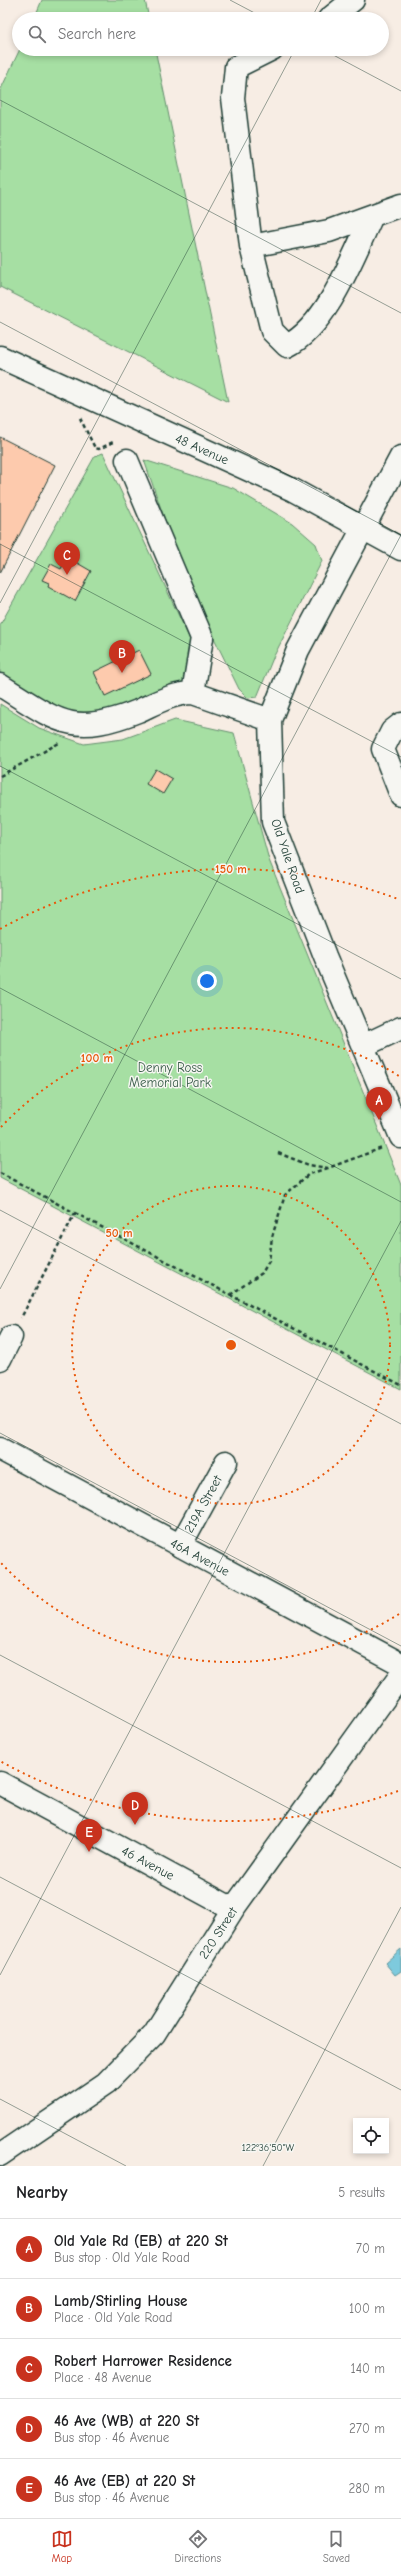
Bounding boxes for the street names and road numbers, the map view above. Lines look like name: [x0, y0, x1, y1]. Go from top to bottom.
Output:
street label: 48 Avenue: [173, 431, 231, 468]
street label: Old Yale Road: [268, 817, 308, 895]
street label: 219A Street: [181, 1472, 226, 1535]
street label: 46A Avenue: [168, 1535, 233, 1579]
street label: 46 Avenue: [119, 1843, 177, 1883]
street label: 220 Street: [196, 1903, 241, 1962]

